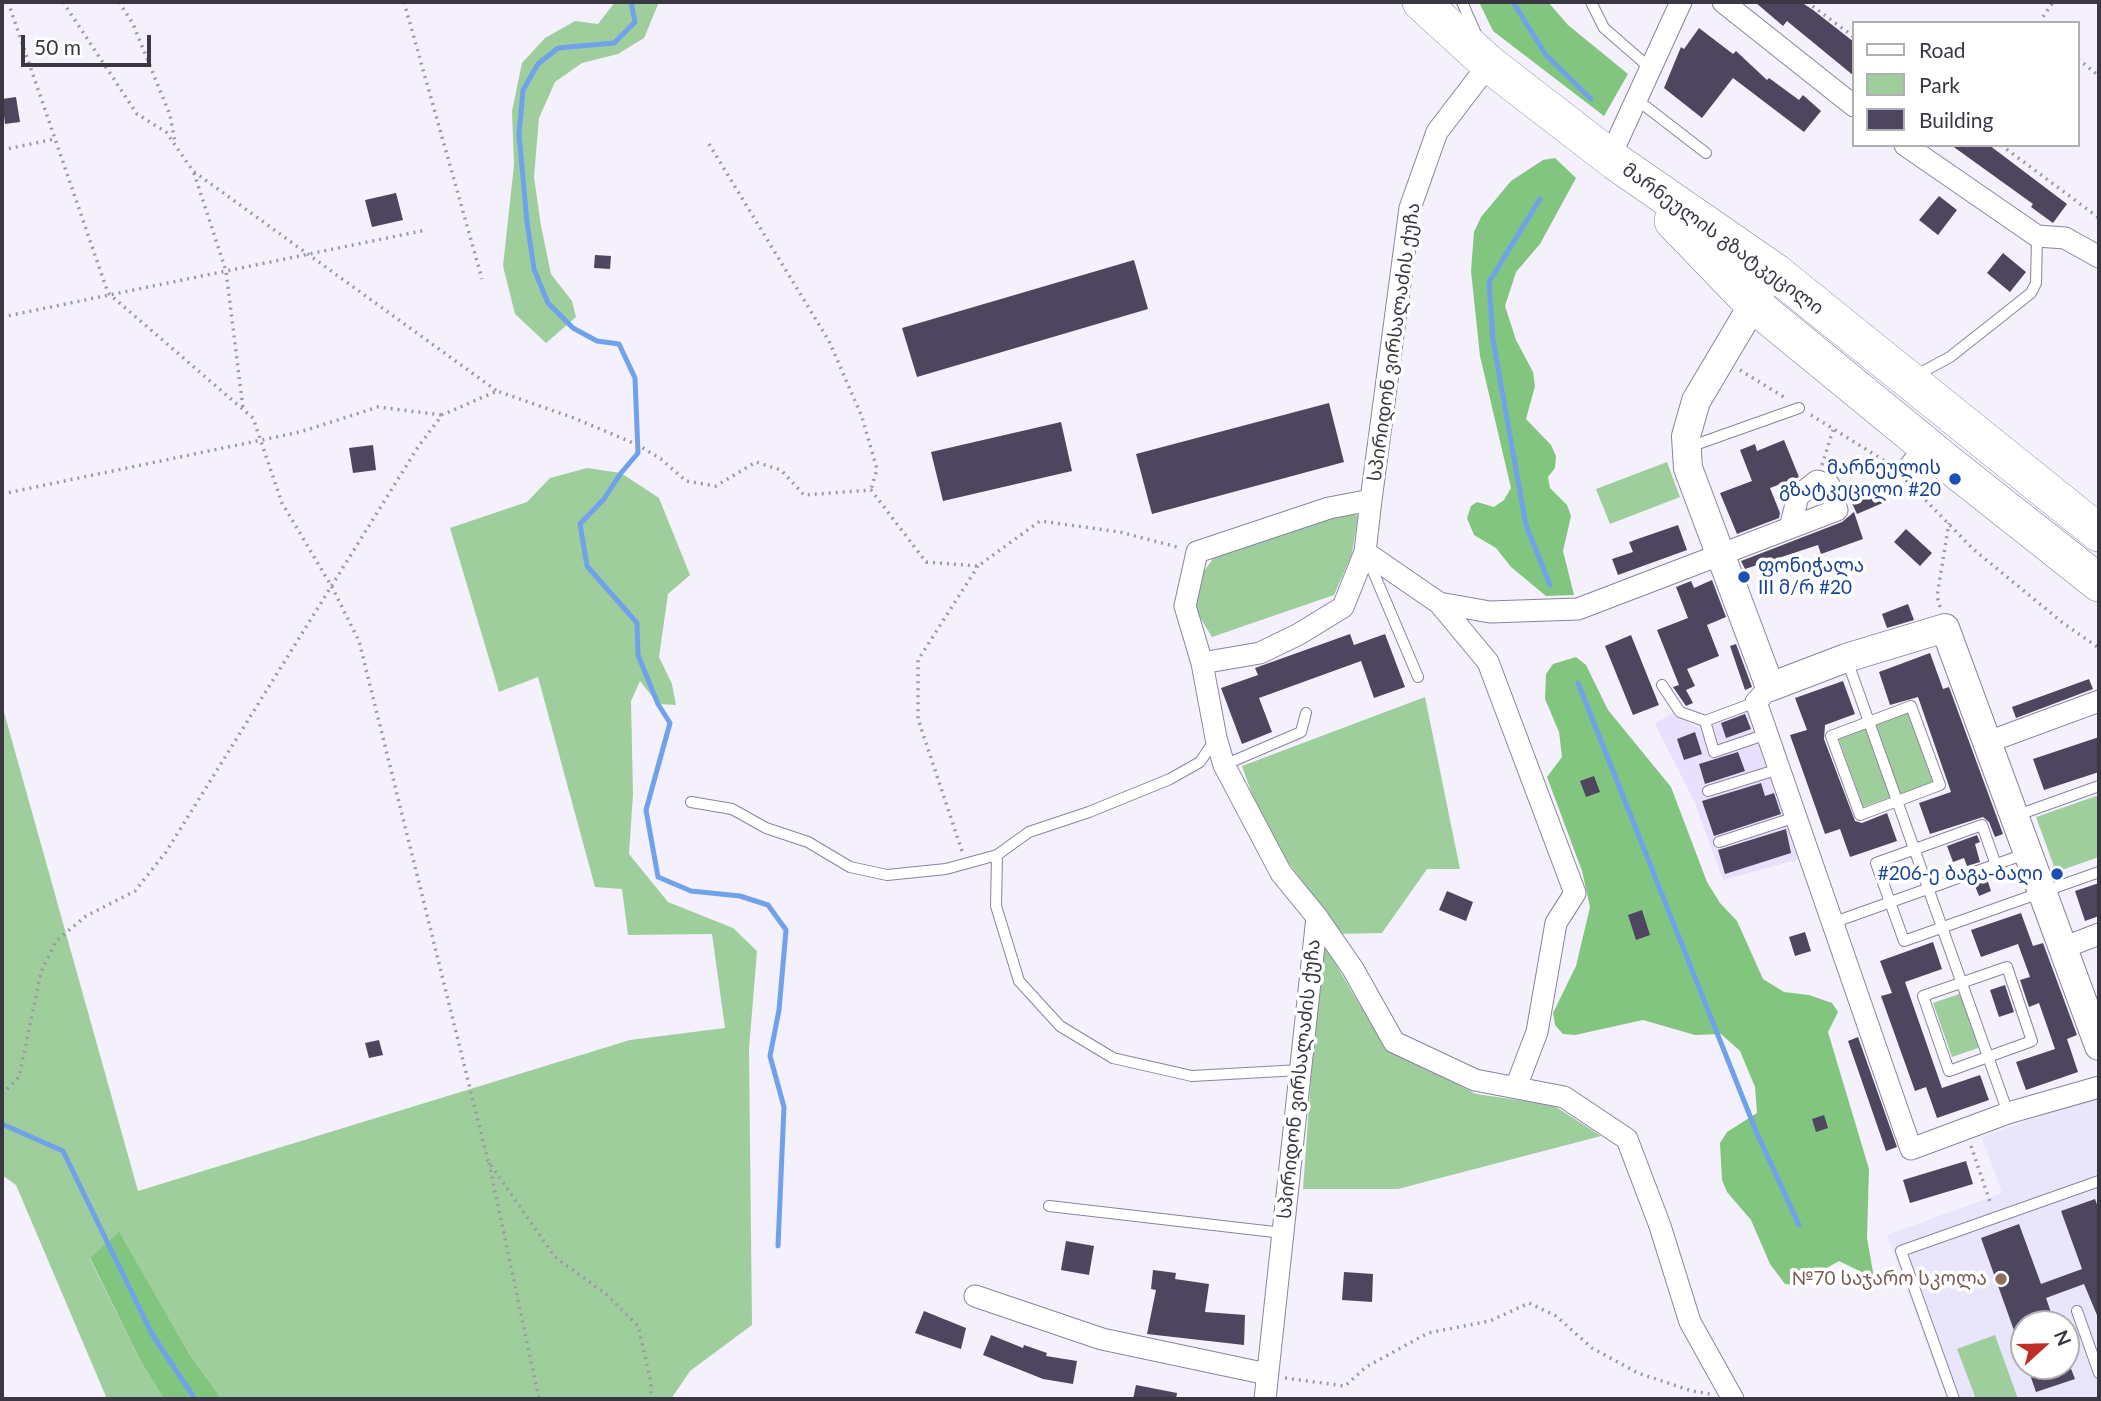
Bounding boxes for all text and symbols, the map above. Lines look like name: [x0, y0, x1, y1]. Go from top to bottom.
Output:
scale bar: [24, 21, 154, 65]
legend: [1853, 21, 2080, 147]
text: 50 m: [34, 34, 81, 59]
text: Road: [1919, 37, 1966, 62]
text: Park: [1919, 72, 1960, 97]
text: Building: [1919, 107, 1994, 132]
street label: მარნეულის გზატკეცილი: [1618, 158, 1828, 320]
street label: სპირიდონ ვირსალაძის ქუჩა: [1363, 201, 1425, 483]
place label: მარნეულის გზატკეცილი #20: [1779, 457, 1941, 501]
marker: მარნეულის გზატკეცილი #20: [1947, 471, 1963, 487]
place label: ფონიჭალა III მ/რ #20: [1758, 555, 1864, 599]
marker: ფონიჭალა III მ/რ #20: [1736, 569, 1752, 585]
place label: #206-ე ბაგა-ბაღი: [1878, 863, 2043, 885]
marker: #206-ე ბაგა-ბაღი: [2049, 866, 2065, 882]
street label: სპირიდონ ვირსალაძის ქუჩა: [1273, 938, 1325, 1220]
place label: №70 საჯარო სკოლა: [1792, 1268, 1987, 1290]
marker: №70 საჯარო სკოლა: [1993, 1271, 2009, 1287]
north arrow: [2010, 1310, 2080, 1380]
text: N: [2050, 1327, 2076, 1349]

